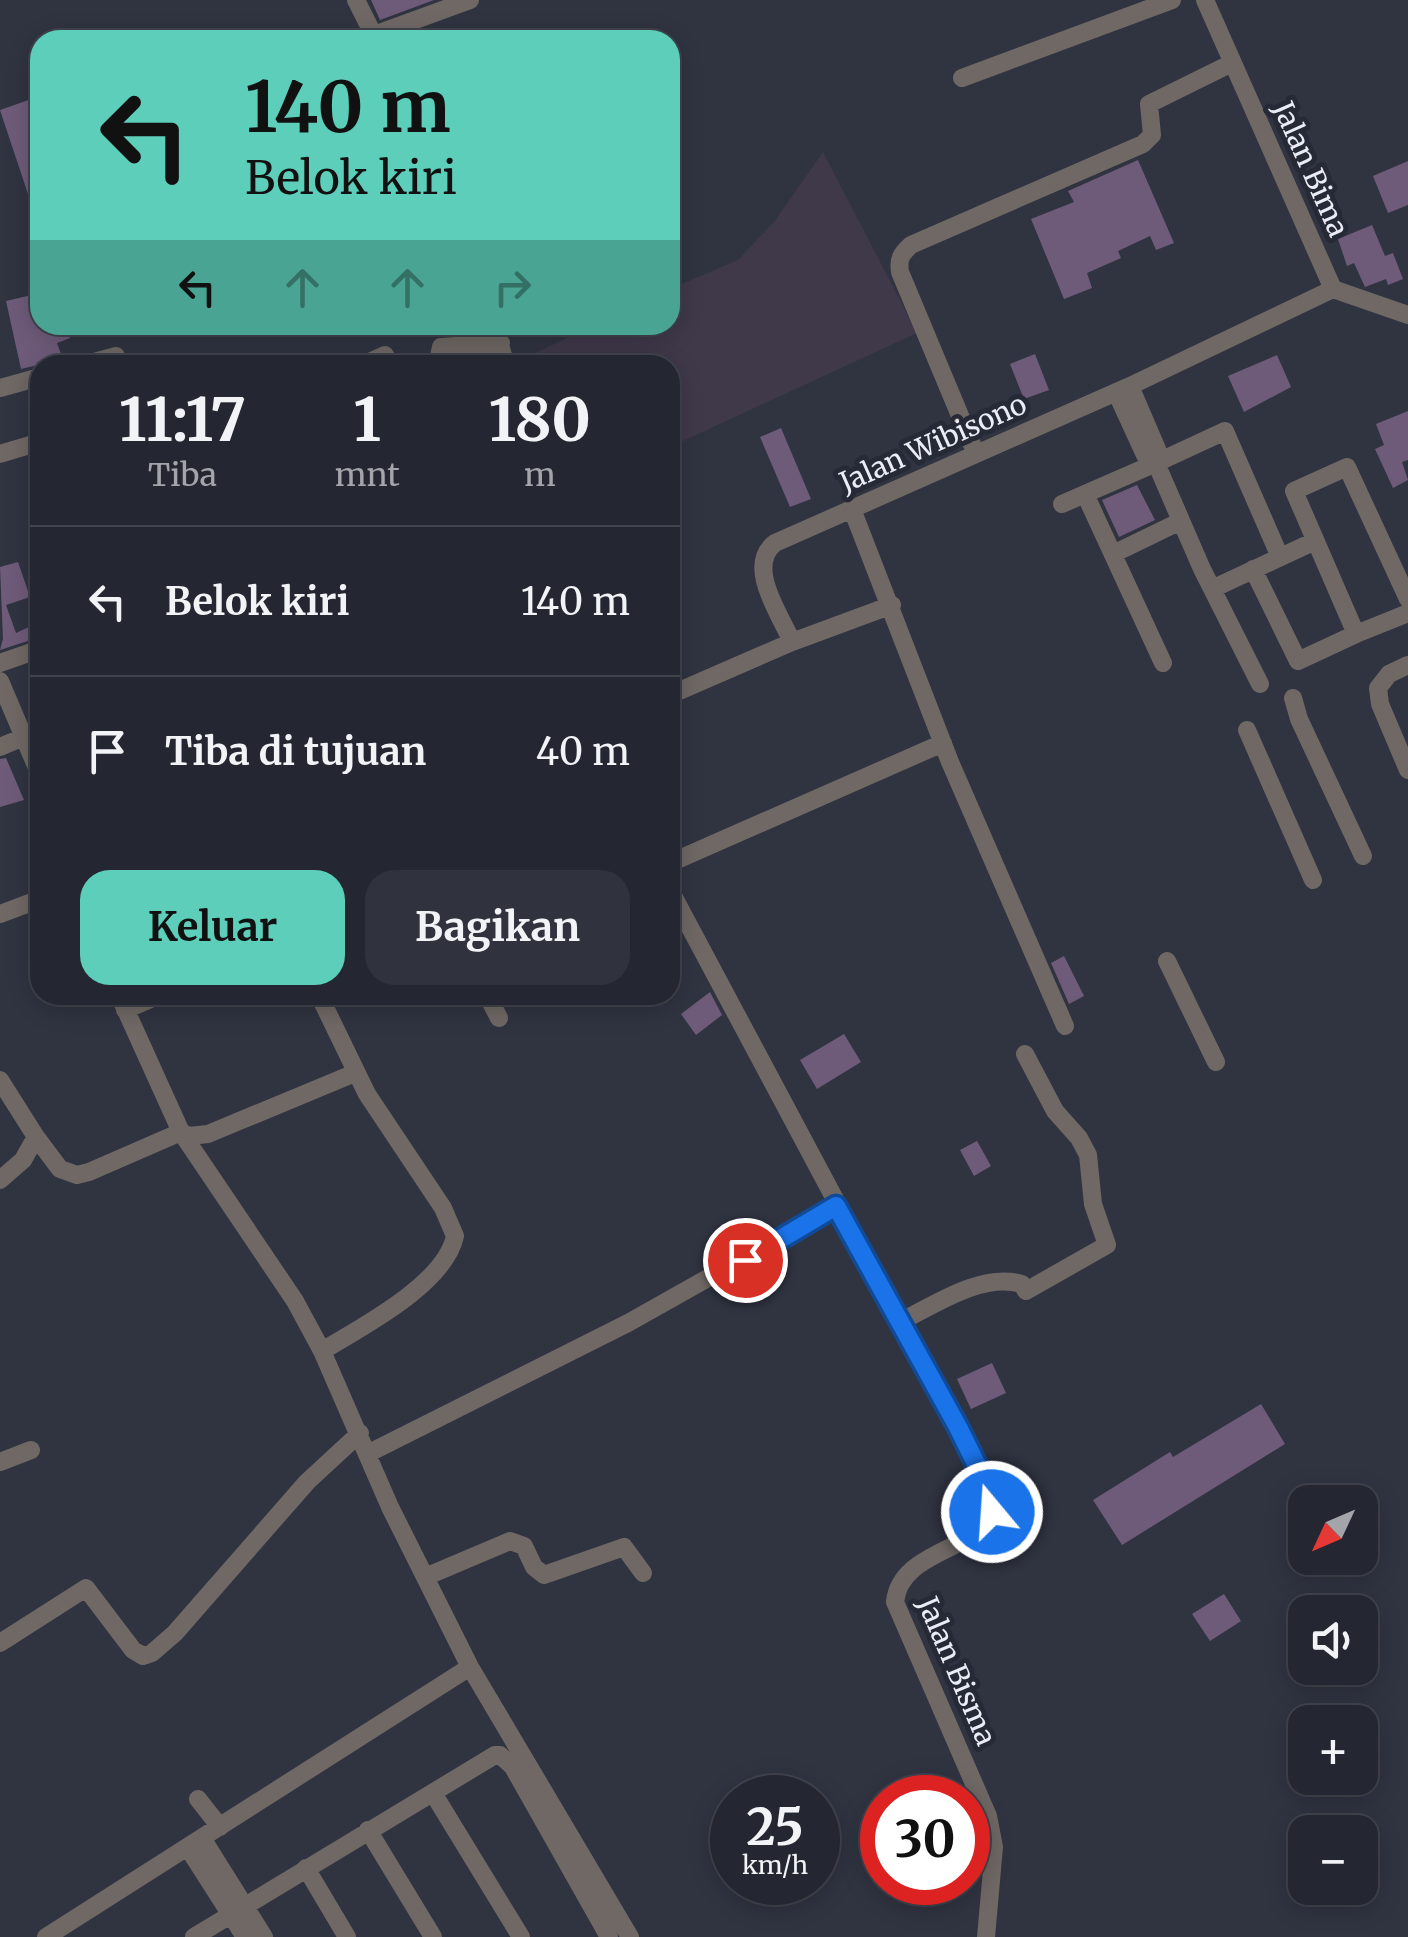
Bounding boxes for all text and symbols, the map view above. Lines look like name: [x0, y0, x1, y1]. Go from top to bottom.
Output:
text: 140 m: [245, 63, 451, 151]
icon: left: [80, 70, 210, 200]
street label: Jalan Bima: [1265, 95, 1357, 242]
text: Belok kiri: [245, 150, 457, 206]
icon: left: [170, 260, 225, 315]
icon: ahead: [275, 260, 330, 315]
icon: ahead: [380, 260, 435, 315]
icon: right: [485, 260, 540, 315]
text: 11:17: [119, 382, 246, 457]
text: 1: [353, 382, 381, 457]
text: 180: [489, 382, 591, 457]
street label: Jalan Wibisono: [833, 386, 1032, 501]
text: Tiba: [148, 455, 217, 495]
text: mnt: [335, 455, 400, 495]
text: m: [524, 455, 556, 495]
icon: left: [80, 574, 135, 629]
text: Belok kiri: [165, 578, 349, 625]
text: 140 m: [521, 578, 630, 625]
icon: arrive: [80, 724, 135, 779]
text: Tiba di tujuan: [165, 728, 426, 775]
text: 40 m: [536, 728, 630, 775]
button: Keluar: [80, 870, 345, 985]
button: Bagikan: [365, 870, 630, 985]
pin: [703, 1218, 788, 1303]
icon: arrive: [718, 1233, 773, 1288]
position arrow: [940, 1460, 1044, 1564]
north arrow: [1288, 1485, 1378, 1575]
map controls: [1288, 1485, 1378, 1905]
street label: Jalan Bisma: [909, 1590, 1004, 1751]
button: sound: [1288, 1595, 1378, 1685]
button: +: [1288, 1705, 1378, 1795]
speed limit sign: 30: [860, 1775, 990, 1905]
text: 25: [746, 1796, 804, 1859]
button: −: [1288, 1815, 1378, 1905]
text: km/h: [742, 1849, 808, 1881]

